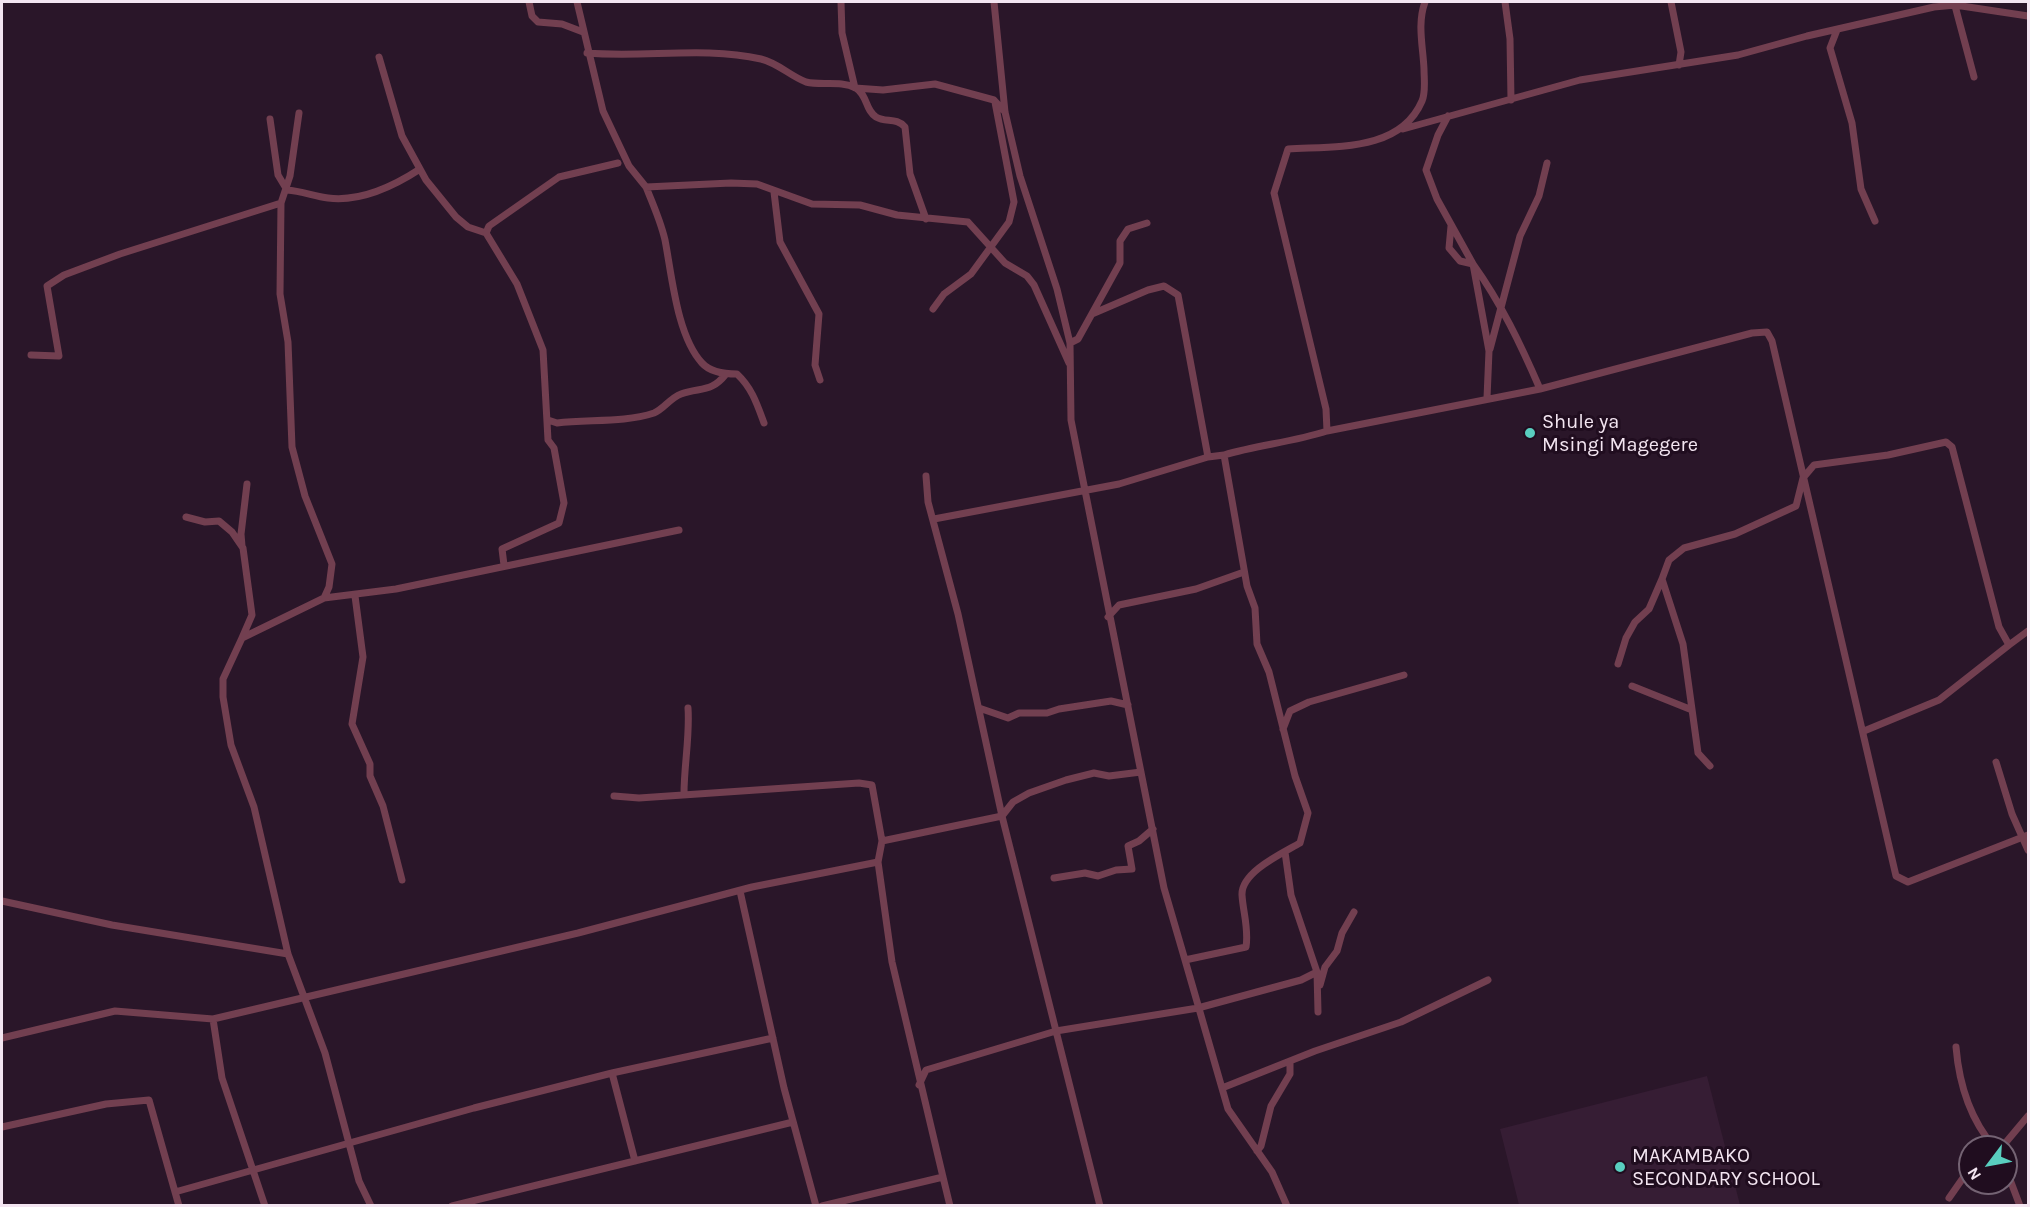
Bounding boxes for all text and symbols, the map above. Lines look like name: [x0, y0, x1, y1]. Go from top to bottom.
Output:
place label: Shule ya Msingi Magegere: [1542, 410, 1698, 457]
marker: Shule ya Msingi Magegere: [1523, 426, 1537, 440]
north arrow: [1958, 1135, 2018, 1195]
place label: MAKAMBAKO SECONDARY SCHOOL: [1632, 1144, 1820, 1191]
marker: MAKAMBAKO SECONDARY SCHOOL: [1613, 1160, 1627, 1174]
text: N: [1963, 1164, 1985, 1184]

